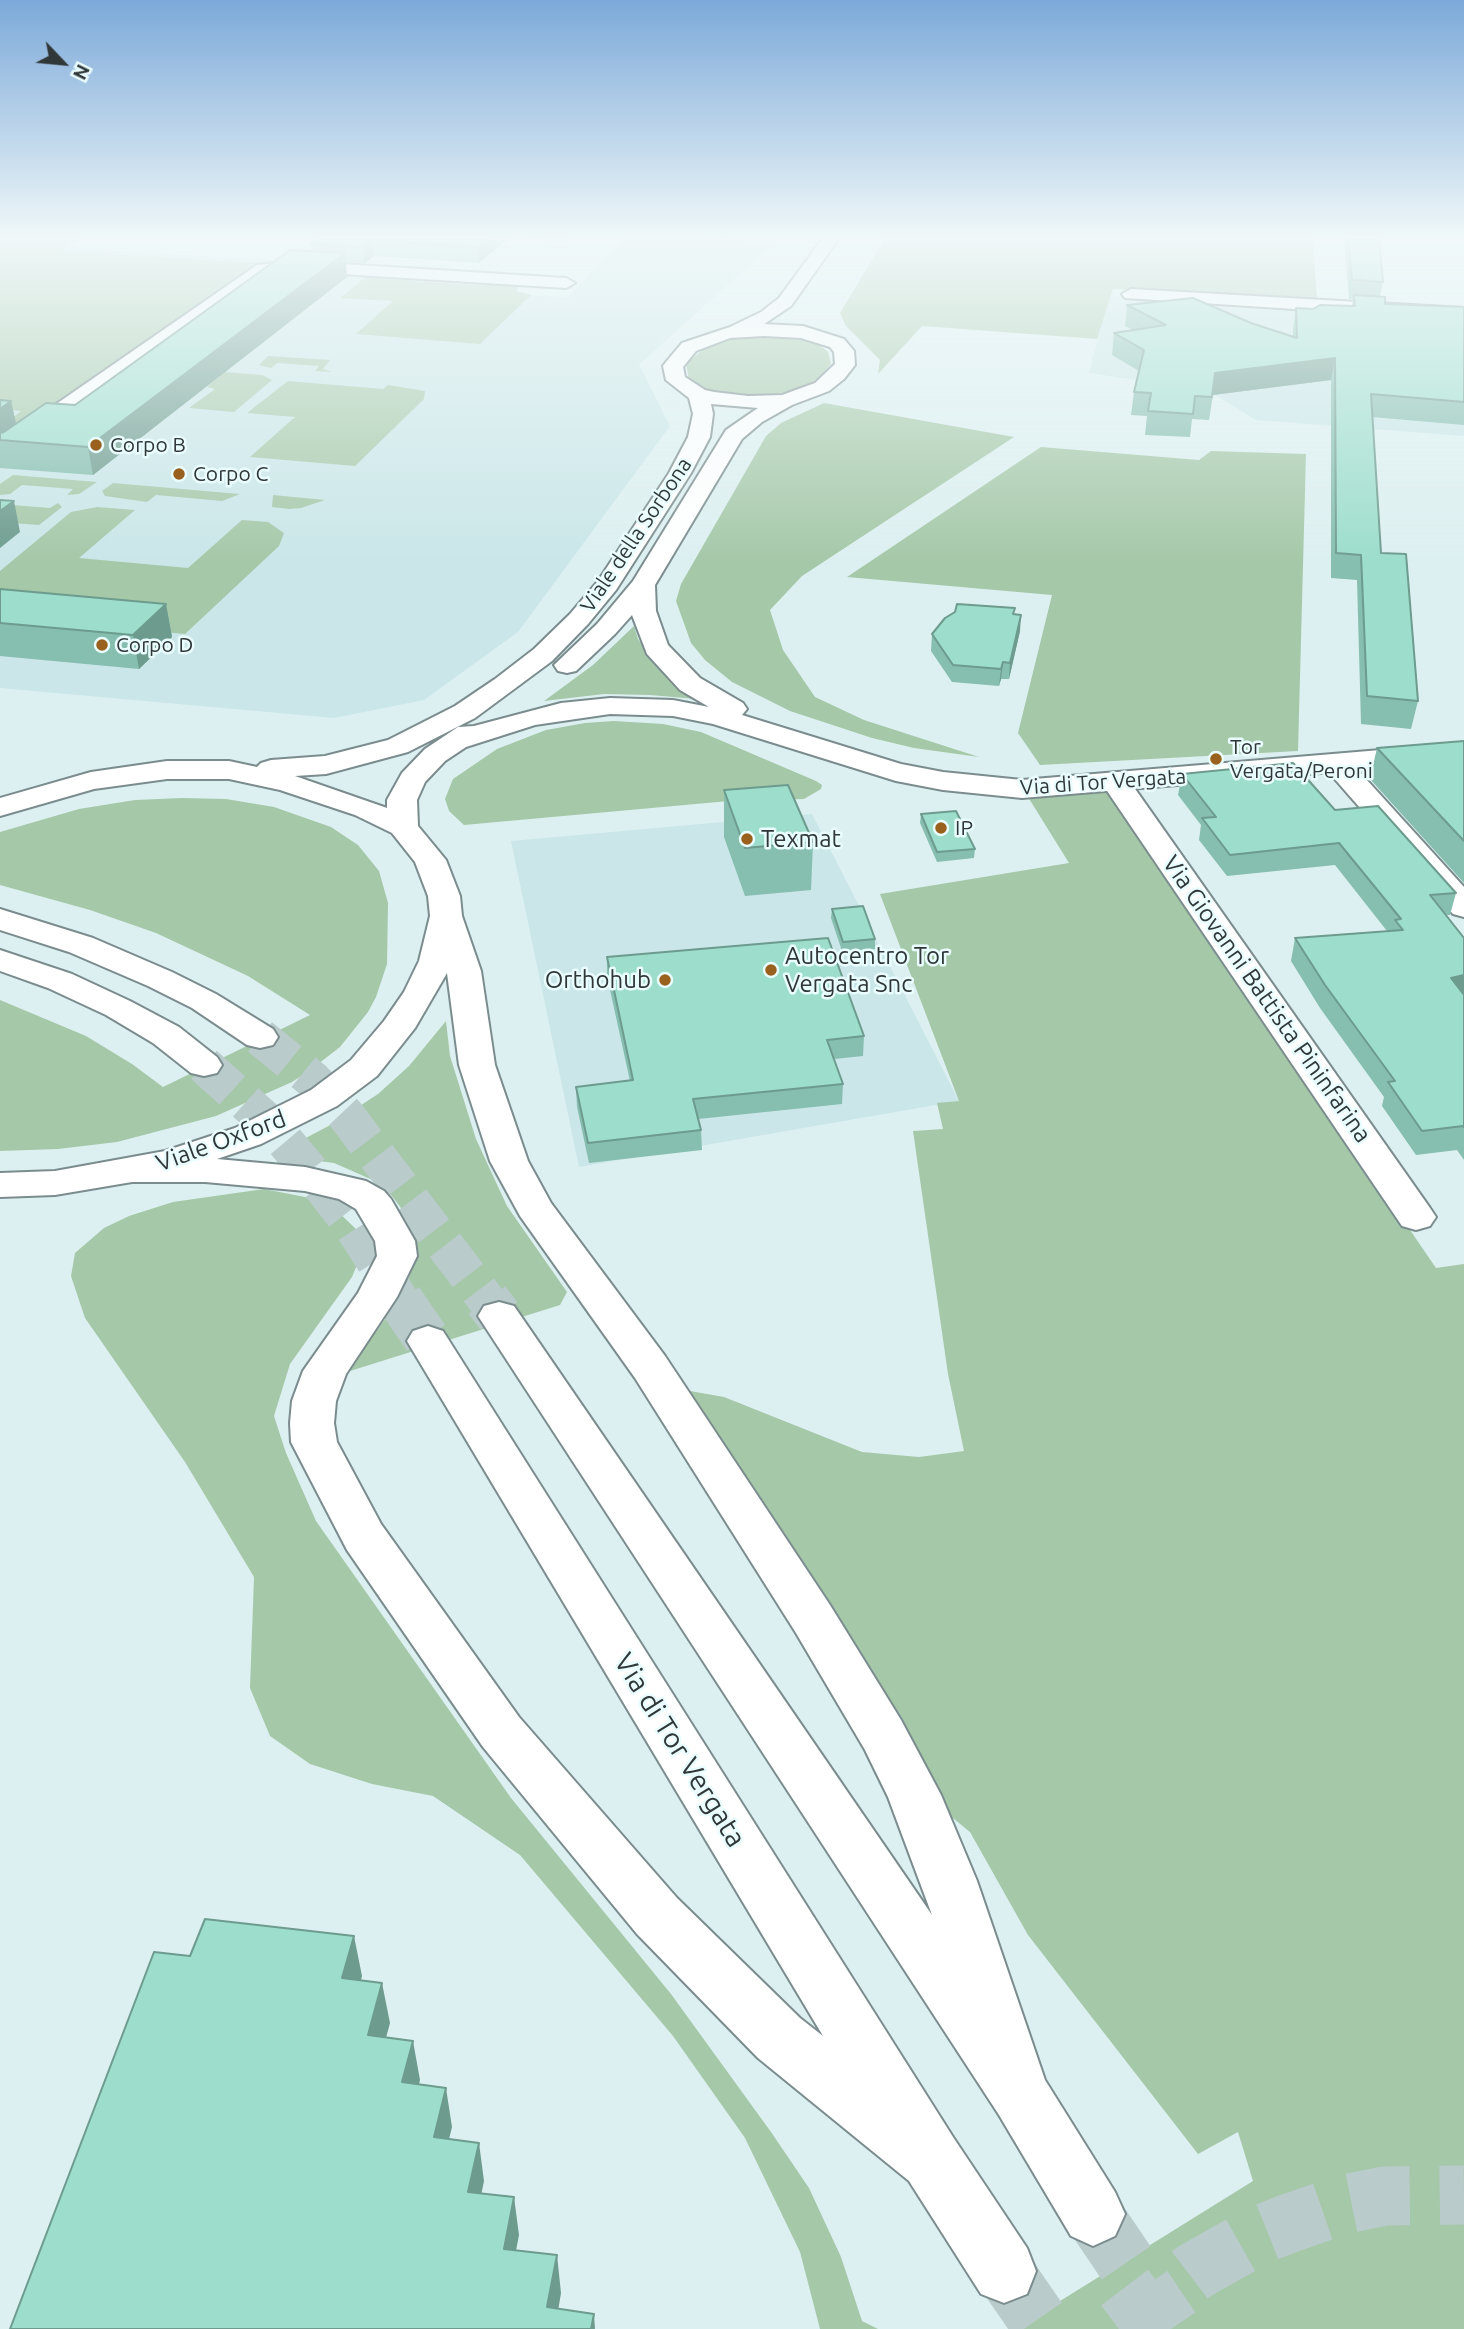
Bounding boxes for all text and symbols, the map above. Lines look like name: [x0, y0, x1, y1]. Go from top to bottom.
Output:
north arrow: [28, 28, 98, 98]
text: N: [69, 61, 95, 83]
place label: Corpo B: [110, 432, 186, 458]
marker: Corpo B: [88, 437, 104, 453]
street label: Viale della Sorbona: [575, 453, 697, 617]
place label: Corpo C: [193, 461, 268, 487]
marker: Corpo C: [171, 466, 187, 482]
place label: Corpo D: [116, 632, 193, 658]
marker: Corpo D: [94, 637, 110, 653]
place label: Tor Vergata/Peroni: [1230, 734, 1373, 784]
marker: Tor Vergata/Peroni: [1208, 751, 1224, 767]
street label: Via di Tor Vergata: [1019, 764, 1187, 800]
place label: IP: [955, 815, 973, 841]
marker: IP: [933, 820, 949, 836]
place label: Texmat: [761, 825, 841, 853]
marker: Texmat: [739, 831, 755, 847]
street label: Via Giovanni Battista Pininfarina: [1157, 850, 1377, 1148]
place label: Autocentro Tor Vergata Snc: [785, 942, 949, 998]
marker: Autocentro Tor Vergata Snc: [763, 962, 779, 978]
place label: Orthohub: [545, 966, 651, 994]
marker: Orthohub: [657, 972, 673, 988]
street label: Viale Oxford: [152, 1104, 290, 1178]
street label: Via di Tor Vergata: [607, 1647, 753, 1853]

